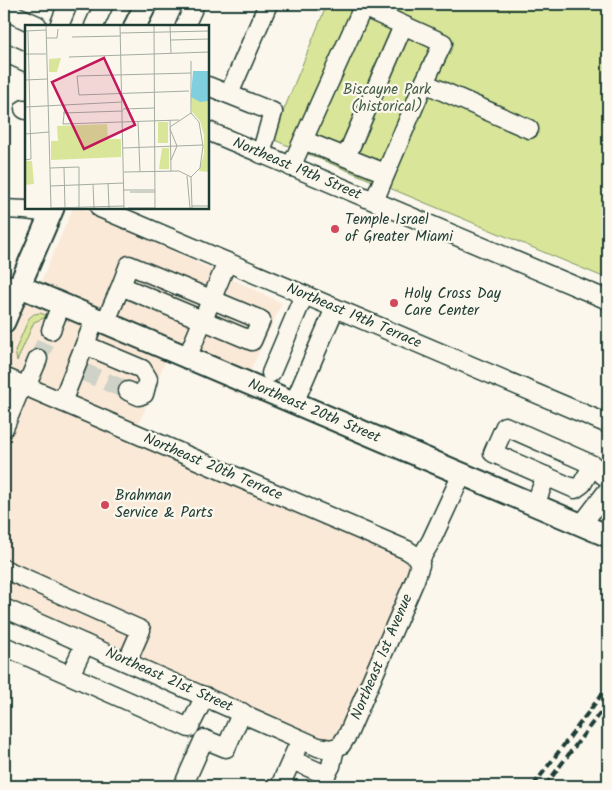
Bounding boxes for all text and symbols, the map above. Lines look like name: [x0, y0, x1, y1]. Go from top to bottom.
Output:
inset map: [25, 25, 209, 209]
park label: Biscayne Park (historical): [343, 78, 432, 119]
street label: Northeast 19th Street: [229, 131, 365, 207]
place label: Temple Israel of Greater Miami: [345, 208, 454, 249]
marker: Temple Israel of Greater Miami: [329, 223, 341, 235]
street label: Northeast 19th Terrace: [283, 277, 426, 355]
place label: Holy Cross Day Care Center: [404, 282, 502, 323]
marker: Holy Cross Day Care Center: [388, 297, 400, 309]
street label: Northeast 20th Street: [244, 372, 384, 450]
street label: Northeast 20th Terrace: [140, 427, 286, 507]
place label: Brahman Service & Parts: [115, 484, 214, 525]
marker: Brahman Service & Parts: [99, 499, 111, 511]
street label: Northeast 1st Avenue: [345, 590, 419, 724]
street label: Northeast 21st Street: [101, 641, 237, 719]

